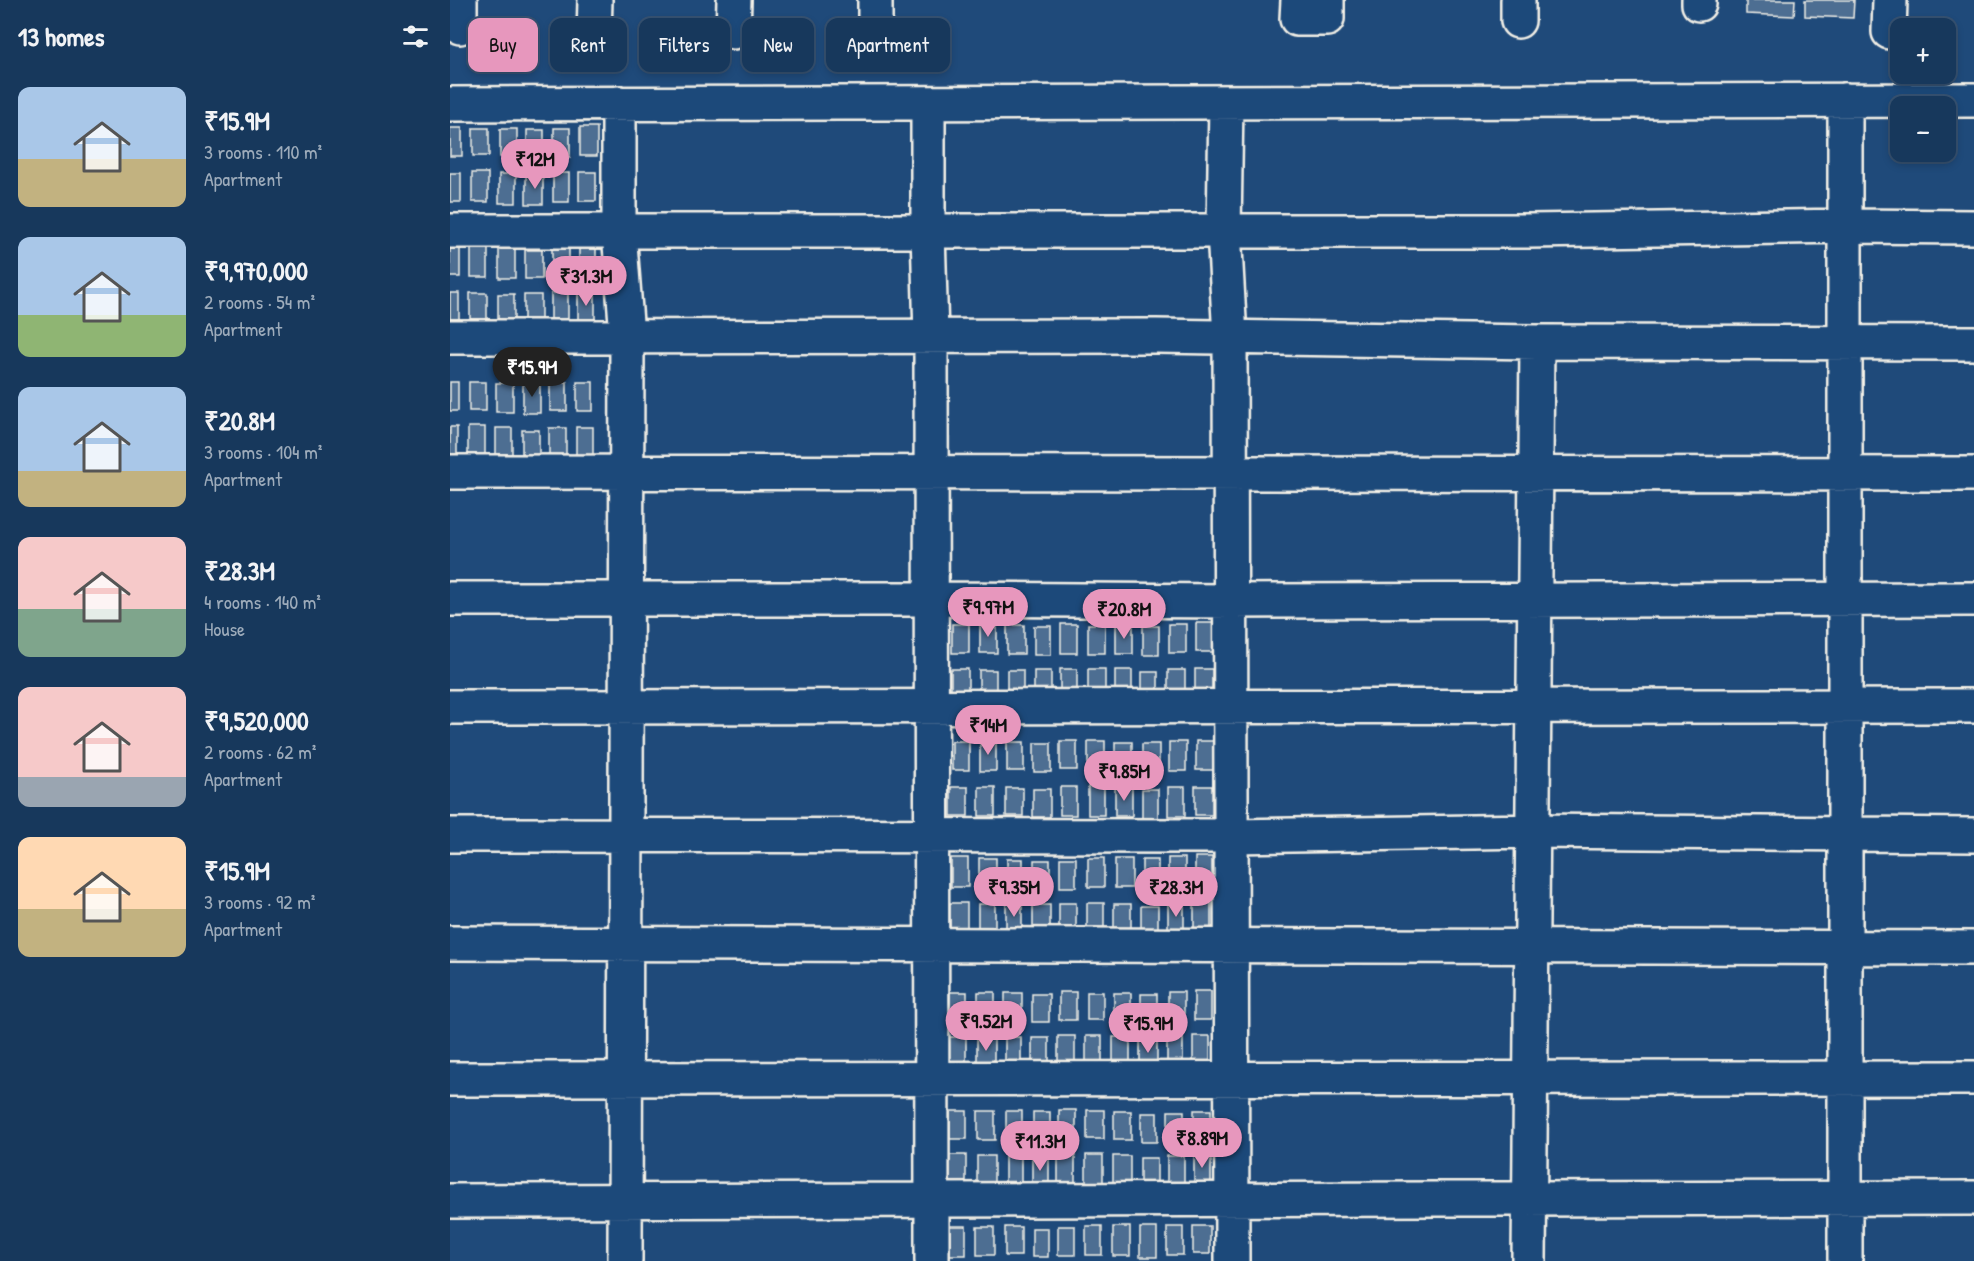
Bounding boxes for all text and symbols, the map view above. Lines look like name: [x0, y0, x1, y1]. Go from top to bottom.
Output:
chip: Buy: [468, 18, 538, 72]
chip: Rent: [550, 18, 627, 72]
chip: Filters: [639, 18, 730, 72]
chip: New: [742, 18, 814, 72]
chip: Apartment: [826, 18, 950, 72]
map controls: [1890, 18, 1956, 162]
button: +: [1890, 18, 1956, 84]
text: 13 homes: [18, 19, 105, 54]
icon: filters: [399, 20, 432, 53]
button: −: [1890, 96, 1956, 162]
text: ₹15.9M: [204, 103, 270, 138]
icon: home: [66, 111, 138, 183]
text: 3 rooms · 110 m²: [204, 138, 322, 165]
pin: ₹12M: [499, 139, 571, 190]
text: ₹12M: [515, 145, 555, 172]
text: Apartment: [204, 165, 282, 192]
text: ₹9,970,000: [204, 253, 308, 288]
pin: ₹31.3M: [537, 256, 635, 307]
icon: home: [66, 261, 138, 333]
text: ₹31.3M: [560, 262, 612, 289]
text: 2 rooms · 54 m²: [204, 288, 315, 315]
text: Apartment: [204, 315, 282, 342]
pin: ₹15.9M: [483, 347, 581, 398]
text: ₹15.9M: [507, 353, 557, 380]
text: ₹20.8M: [204, 403, 275, 438]
icon: home: [66, 411, 138, 483]
text: 3 rooms · 104 m²: [204, 438, 322, 465]
text: Apartment: [204, 465, 282, 492]
text: ₹28.3M: [204, 553, 275, 588]
icon: home: [66, 561, 138, 633]
pin: ₹9.97M: [939, 587, 1037, 638]
text: 4 rooms · 140 m²: [204, 588, 321, 615]
pin: ₹20.8M: [1075, 589, 1173, 640]
text: ₹9.97M: [962, 593, 1014, 620]
text: ₹20.8M: [1097, 595, 1151, 622]
text: House: [204, 615, 245, 642]
text: ₹9,520,000: [204, 703, 309, 738]
pin: ₹14M: [952, 705, 1024, 756]
icon: home: [66, 711, 138, 783]
text: ₹14M: [969, 711, 1007, 738]
text: 2 rooms · 62 m²: [204, 738, 316, 765]
pin: ₹9.85M: [1075, 751, 1173, 802]
text: ₹9.85M: [1098, 757, 1150, 784]
text: Apartment: [204, 765, 282, 792]
text: ₹15.9M: [204, 853, 270, 888]
icon: home: [66, 861, 138, 933]
pin: ₹9.35M: [965, 867, 1063, 918]
pin: ₹28.3M: [1127, 867, 1225, 918]
text: ₹9.35M: [988, 873, 1040, 900]
text: ₹28.3M: [1149, 873, 1203, 900]
text: 3 rooms · 92 m²: [204, 888, 315, 915]
text: Apartment: [204, 915, 282, 942]
pin: ₹9.52M: [937, 1001, 1035, 1052]
pin: ₹15.9M: [1099, 1003, 1197, 1054]
text: ₹9.52M: [960, 1007, 1012, 1034]
text: ₹15.9M: [1123, 1009, 1173, 1036]
pin: ₹8.89M: [1153, 1118, 1251, 1169]
pin: ₹11.3M: [991, 1121, 1089, 1172]
text: ₹8.89M: [1176, 1124, 1228, 1151]
text: ₹11.3M: [1014, 1127, 1066, 1154]

